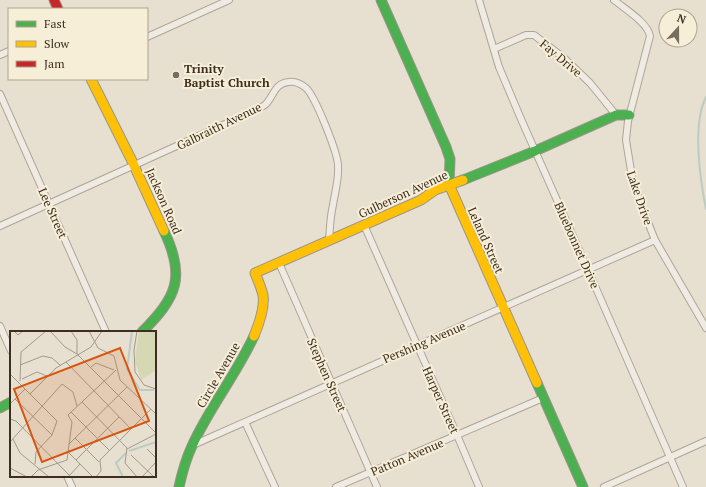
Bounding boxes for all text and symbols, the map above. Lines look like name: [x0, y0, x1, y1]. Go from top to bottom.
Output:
legend: [8, 8, 148, 80]
north arrow: [658, 8, 698, 48]
text: N: [675, 11, 689, 27]
text: Fast: [44, 16, 67, 31]
text: Slow: [44, 36, 70, 51]
street label: Fay Drive: [537, 36, 585, 80]
text: Jam: [44, 56, 65, 71]
place label: Trinity Baptist Church: [184, 61, 270, 90]
marker: Trinity Baptist Church: [171, 70, 181, 80]
street label: Galbraith Avenue: [174, 99, 264, 153]
street label: Jackson Road: [143, 166, 185, 237]
street label: Gulberson Avenue: [356, 167, 450, 221]
street label: Lake Drive: [624, 169, 656, 227]
street label: Lee Street: [35, 185, 71, 241]
street label: Bluebonnet Drive: [551, 199, 603, 291]
street label: Leland Street: [465, 205, 508, 276]
street label: Pershing Avenue: [380, 318, 468, 366]
inset map: [10, 331, 156, 477]
street label: Stephen Street: [304, 336, 350, 415]
street label: Circle Avenue: [193, 340, 243, 410]
street label: Harper Street: [420, 364, 463, 436]
street label: Patton Avenue: [368, 435, 446, 479]

